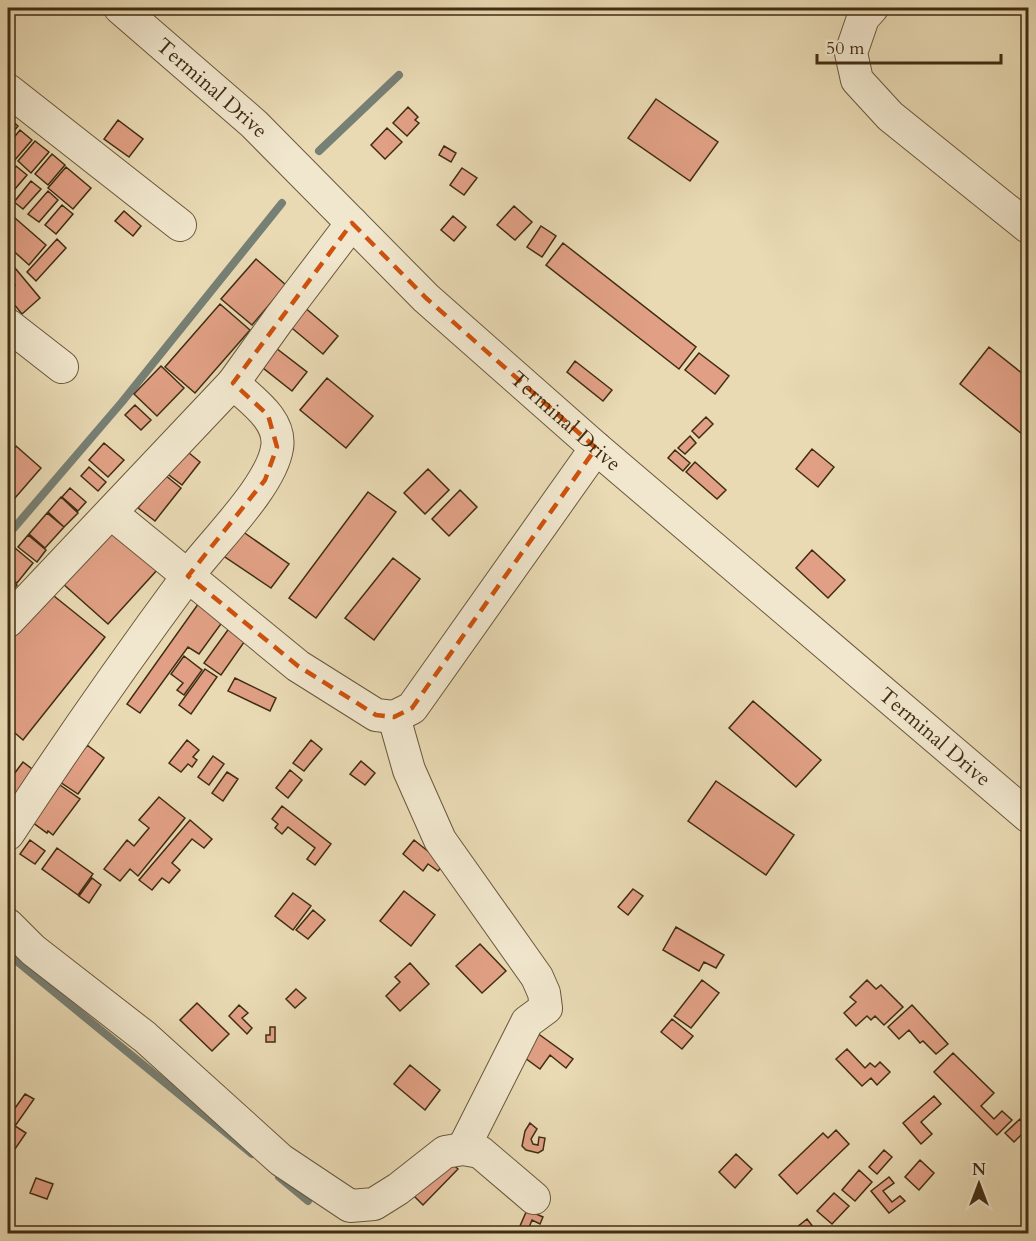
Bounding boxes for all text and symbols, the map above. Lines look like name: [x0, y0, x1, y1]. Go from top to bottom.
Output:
scale bar: [817, 27, 1002, 65]
street label: Terminal Drive: [150, 31, 274, 144]
text: 50 m: [826, 36, 865, 61]
street label: Terminal Drive: [504, 364, 627, 478]
street label: Terminal Drive: [873, 681, 997, 793]
north arrow: [949, 1154, 1009, 1214]
text: N: [972, 1159, 986, 1181]

